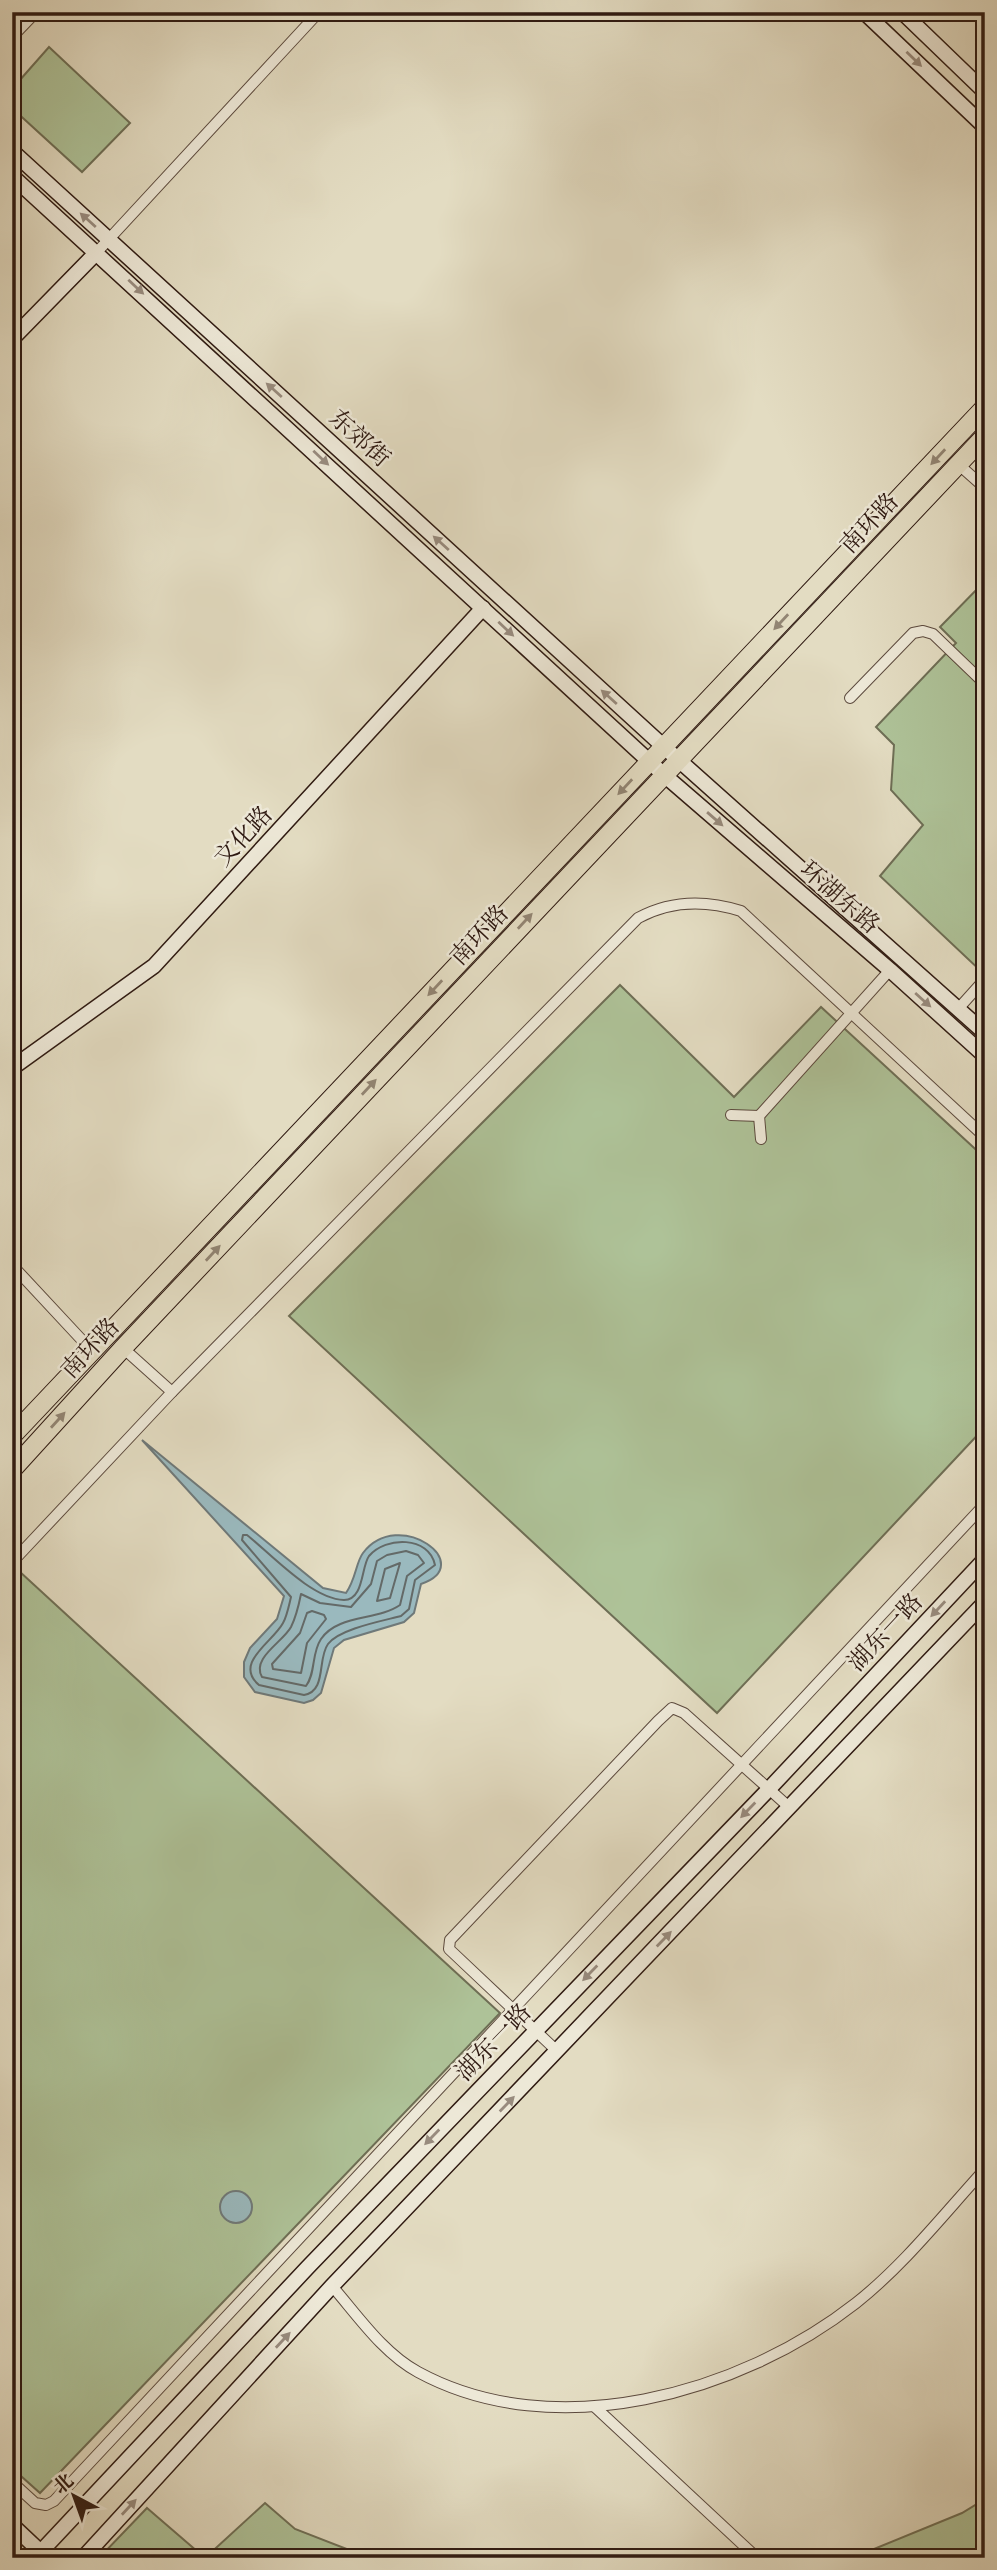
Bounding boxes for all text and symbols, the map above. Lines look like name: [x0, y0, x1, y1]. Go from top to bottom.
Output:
one-way arrow: [905, 51, 922, 67]
one-way arrow: [79, 213, 96, 228]
one-way arrow: [127, 279, 144, 295]
one-way arrow: [265, 382, 283, 398]
street label: 东郊街: [323, 403, 397, 473]
one-way arrow: [930, 448, 946, 465]
one-way arrow: [312, 450, 329, 466]
street label: 南环路: [833, 486, 905, 560]
one-way arrow: [433, 536, 450, 552]
one-way arrow: [774, 613, 790, 630]
one-way arrow: [497, 621, 515, 637]
one-way arrow: [600, 689, 618, 705]
one-way arrow: [617, 778, 633, 796]
street label: 文化路: [207, 799, 279, 873]
one-way arrow: [706, 811, 723, 826]
street label: 环湖东路: [794, 854, 886, 940]
street label: 南环路: [443, 898, 515, 972]
one-way arrow: [516, 913, 533, 930]
one-way arrow: [428, 979, 444, 996]
one-way arrow: [914, 992, 931, 1008]
one-way arrow: [360, 1079, 376, 1096]
one-way arrow: [204, 1245, 220, 1262]
street label: 南环路: [54, 1311, 126, 1385]
one-way arrow: [50, 1411, 66, 1429]
street label: 湖东一路: [841, 1587, 929, 1677]
one-way arrow: [930, 1600, 946, 1617]
one-way arrow: [741, 1801, 757, 1818]
one-way arrow: [655, 1931, 671, 1948]
one-way arrow: [583, 1964, 599, 1981]
street label: 湖东一路: [449, 1997, 537, 2087]
one-way arrow: [498, 2096, 514, 2113]
one-way arrow: [425, 2128, 441, 2145]
one-way arrow: [275, 2331, 291, 2349]
north arrow: [38, 2462, 108, 2532]
text: 北: [48, 2469, 78, 2498]
one-way arrow: [121, 2499, 136, 2516]

